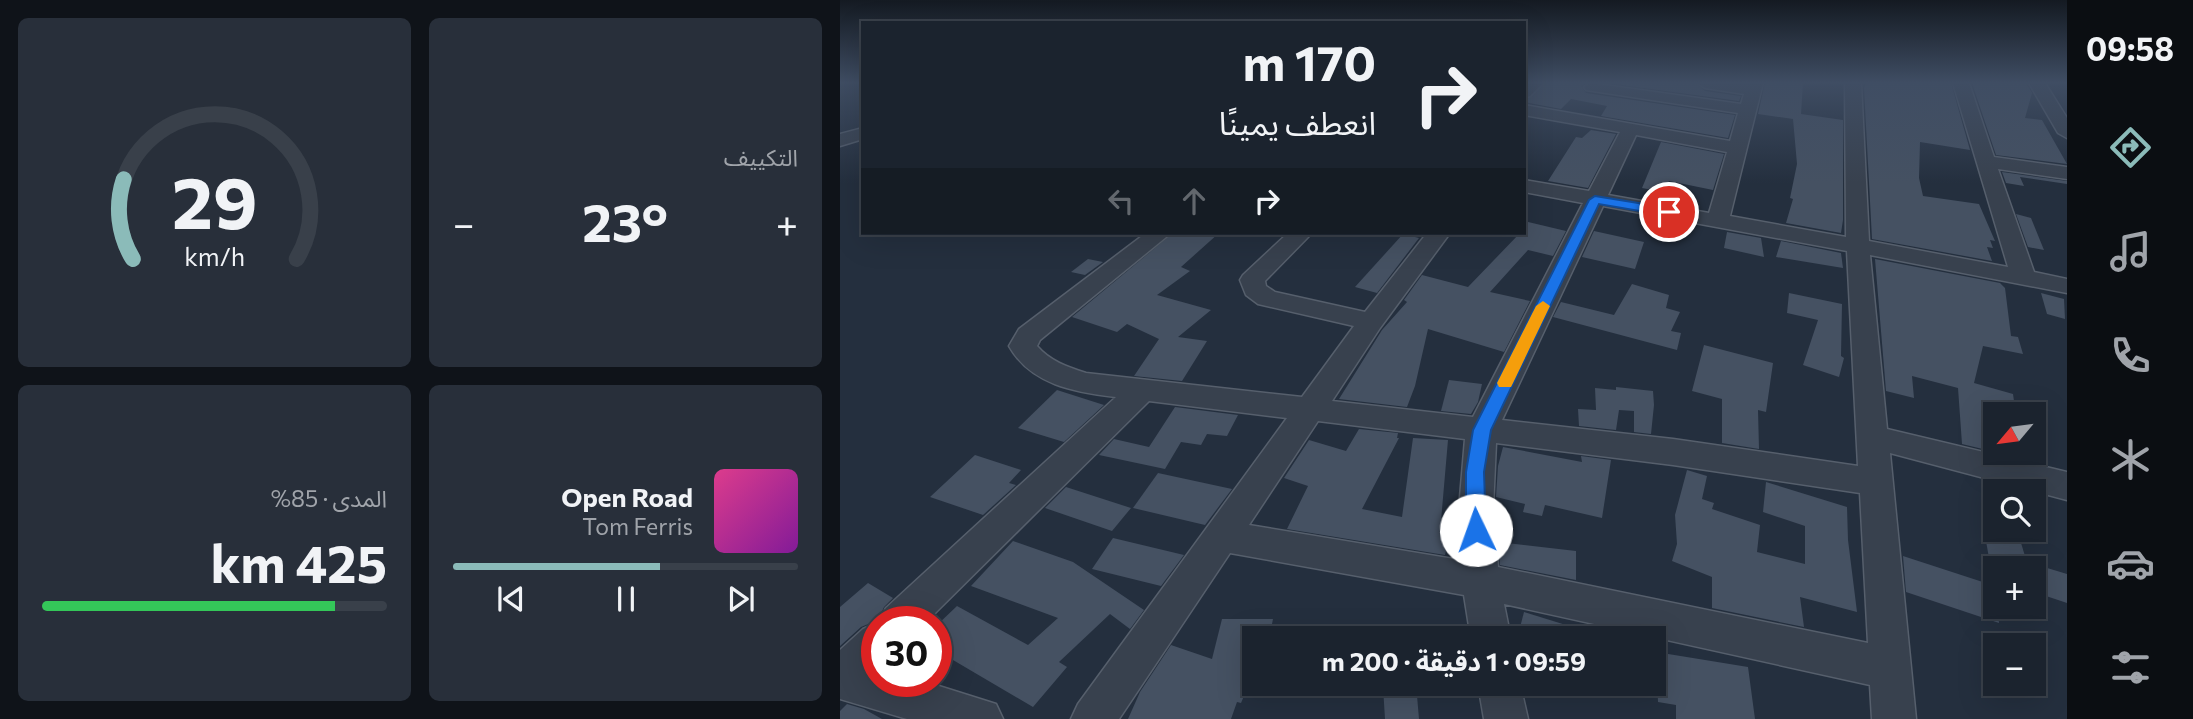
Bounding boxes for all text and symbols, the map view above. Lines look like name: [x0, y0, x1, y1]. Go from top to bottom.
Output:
text: 09:58: [2086, 28, 2174, 68]
text: 170 m: [1243, 31, 1376, 91]
icon: right: [1400, 49, 1491, 140]
text: انعطف يمينًا: [1219, 102, 1376, 142]
icon: directions: [2106, 123, 2155, 172]
text: التكييف: [724, 143, 798, 171]
text: 29: [172, 155, 257, 244]
icon: left: [1102, 182, 1140, 220]
icon: ahead: [1175, 182, 1213, 220]
icon: right: [1248, 182, 1286, 220]
pin: [1639, 182, 1699, 242]
text: 23°: [582, 189, 668, 253]
icon: arrive: [1650, 193, 1688, 231]
text: −: [453, 199, 475, 246]
text: +: [776, 199, 798, 246]
icon: music: [2106, 227, 2155, 276]
text: km/h: [184, 240, 245, 270]
icon: phone: [2106, 331, 2155, 380]
north arrow: [1983, 402, 2046, 466]
map controls: [1983, 402, 2046, 696]
icon: climate: [2106, 435, 2155, 484]
button: search: [1983, 479, 2046, 542]
text: Open Road: [561, 481, 693, 512]
text: المدى · 85%: [271, 484, 387, 512]
position arrow: [1439, 493, 1513, 567]
text: Tom Ferris: [582, 512, 693, 540]
text: 425 km: [210, 530, 387, 594]
icon: car: [2106, 539, 2155, 588]
button: +: [1983, 556, 2046, 619]
icon: previous: [492, 580, 530, 618]
icon: pause: [607, 580, 645, 618]
icon: next: [722, 580, 760, 618]
speed limit sign: 30: [861, 606, 952, 697]
button: −: [1983, 633, 2046, 696]
icon: filters: [2106, 643, 2155, 692]
text: 09:59 · 1 دقيقة · 200 m: [1322, 645, 1586, 676]

